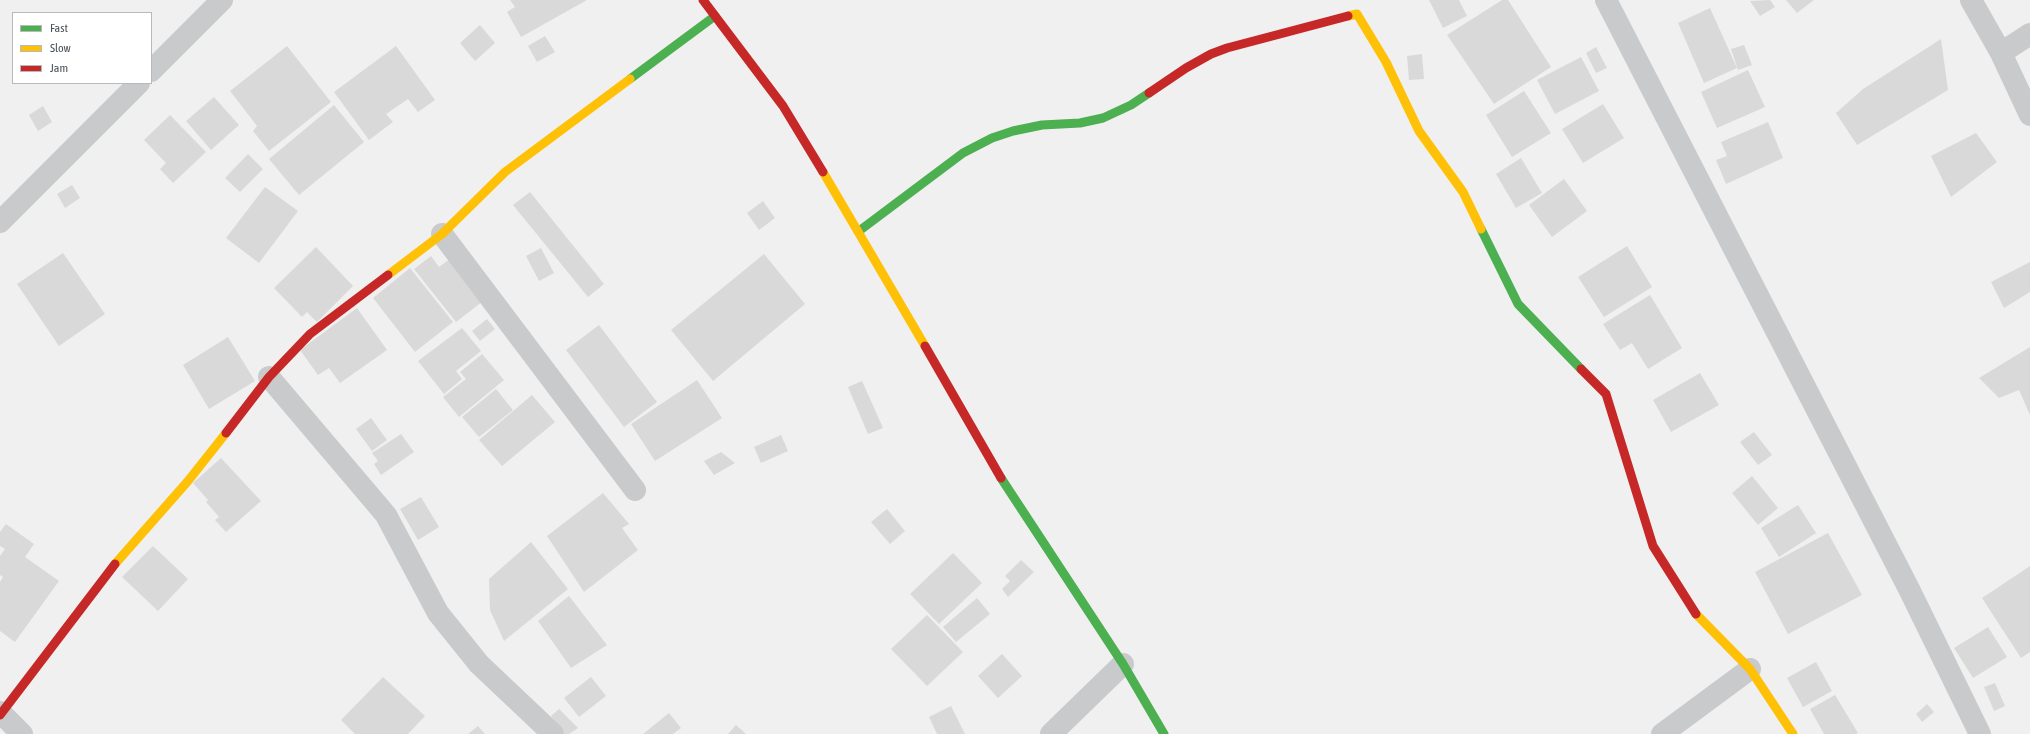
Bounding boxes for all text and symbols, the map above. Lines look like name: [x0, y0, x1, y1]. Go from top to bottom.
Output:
legend: [12, 12, 152, 84]
text: Fast: [50, 21, 68, 35]
text: Slow: [50, 41, 71, 55]
text: Jam: [50, 61, 68, 75]

